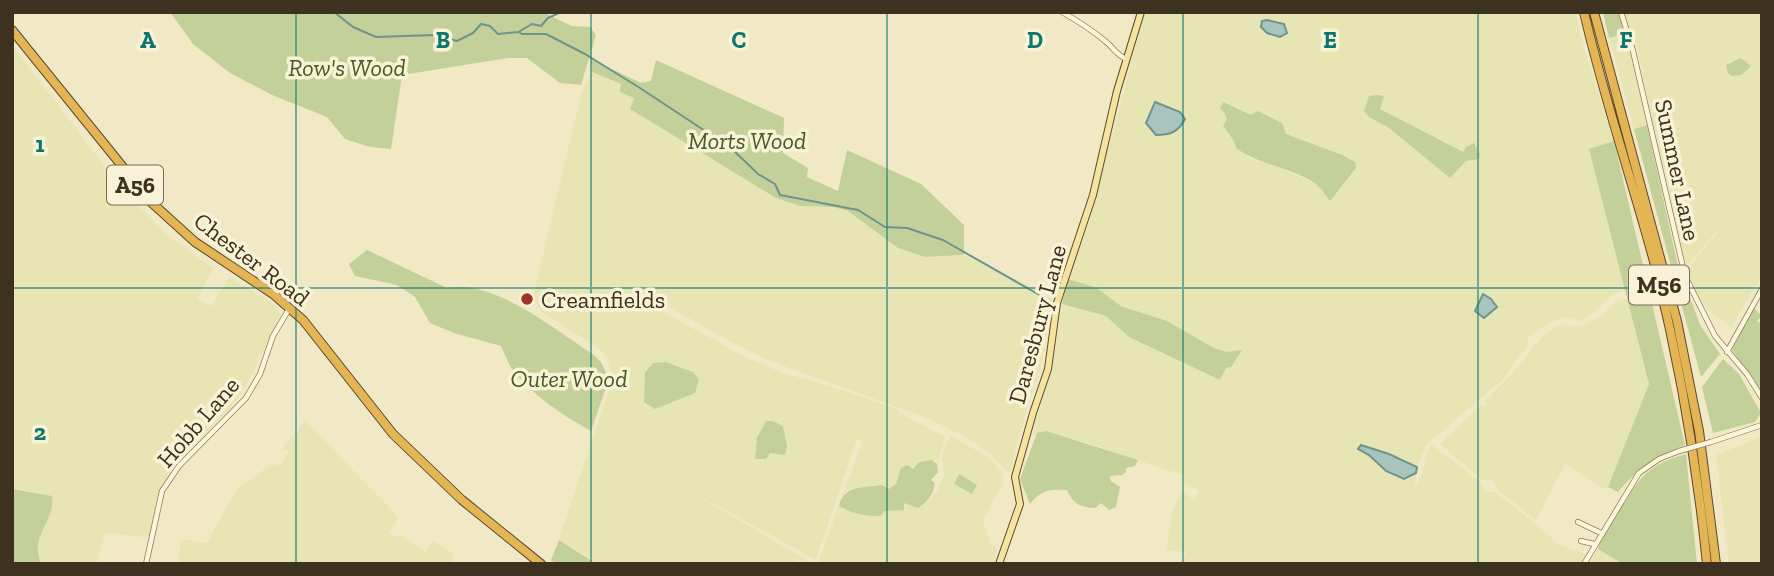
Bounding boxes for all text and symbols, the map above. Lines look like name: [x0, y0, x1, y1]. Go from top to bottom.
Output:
text: A: [140, 26, 156, 54]
text: B: [436, 26, 450, 54]
text: C: [732, 26, 746, 54]
text: D: [1027, 26, 1043, 54]
text: E: [1323, 26, 1337, 54]
text: F: [1619, 26, 1633, 54]
park label: Row's Wood: [288, 53, 406, 82]
street label: Summer Lane: [1649, 97, 1707, 243]
park label: Morts Wood: [688, 126, 806, 155]
text: 1: [35, 130, 45, 158]
road number: A56: [107, 166, 163, 204]
street label: Chester Road: [188, 206, 316, 312]
street label: Daresbury Lane: [1002, 241, 1072, 407]
road number: M56: [1629, 266, 1689, 304]
place label: Creamfields: [541, 285, 665, 314]
marker: Creamfields: [519, 291, 535, 307]
park label: Outer Wood: [511, 364, 627, 393]
street label: Hobb Lane: [151, 371, 245, 473]
text: 2: [34, 418, 46, 446]

